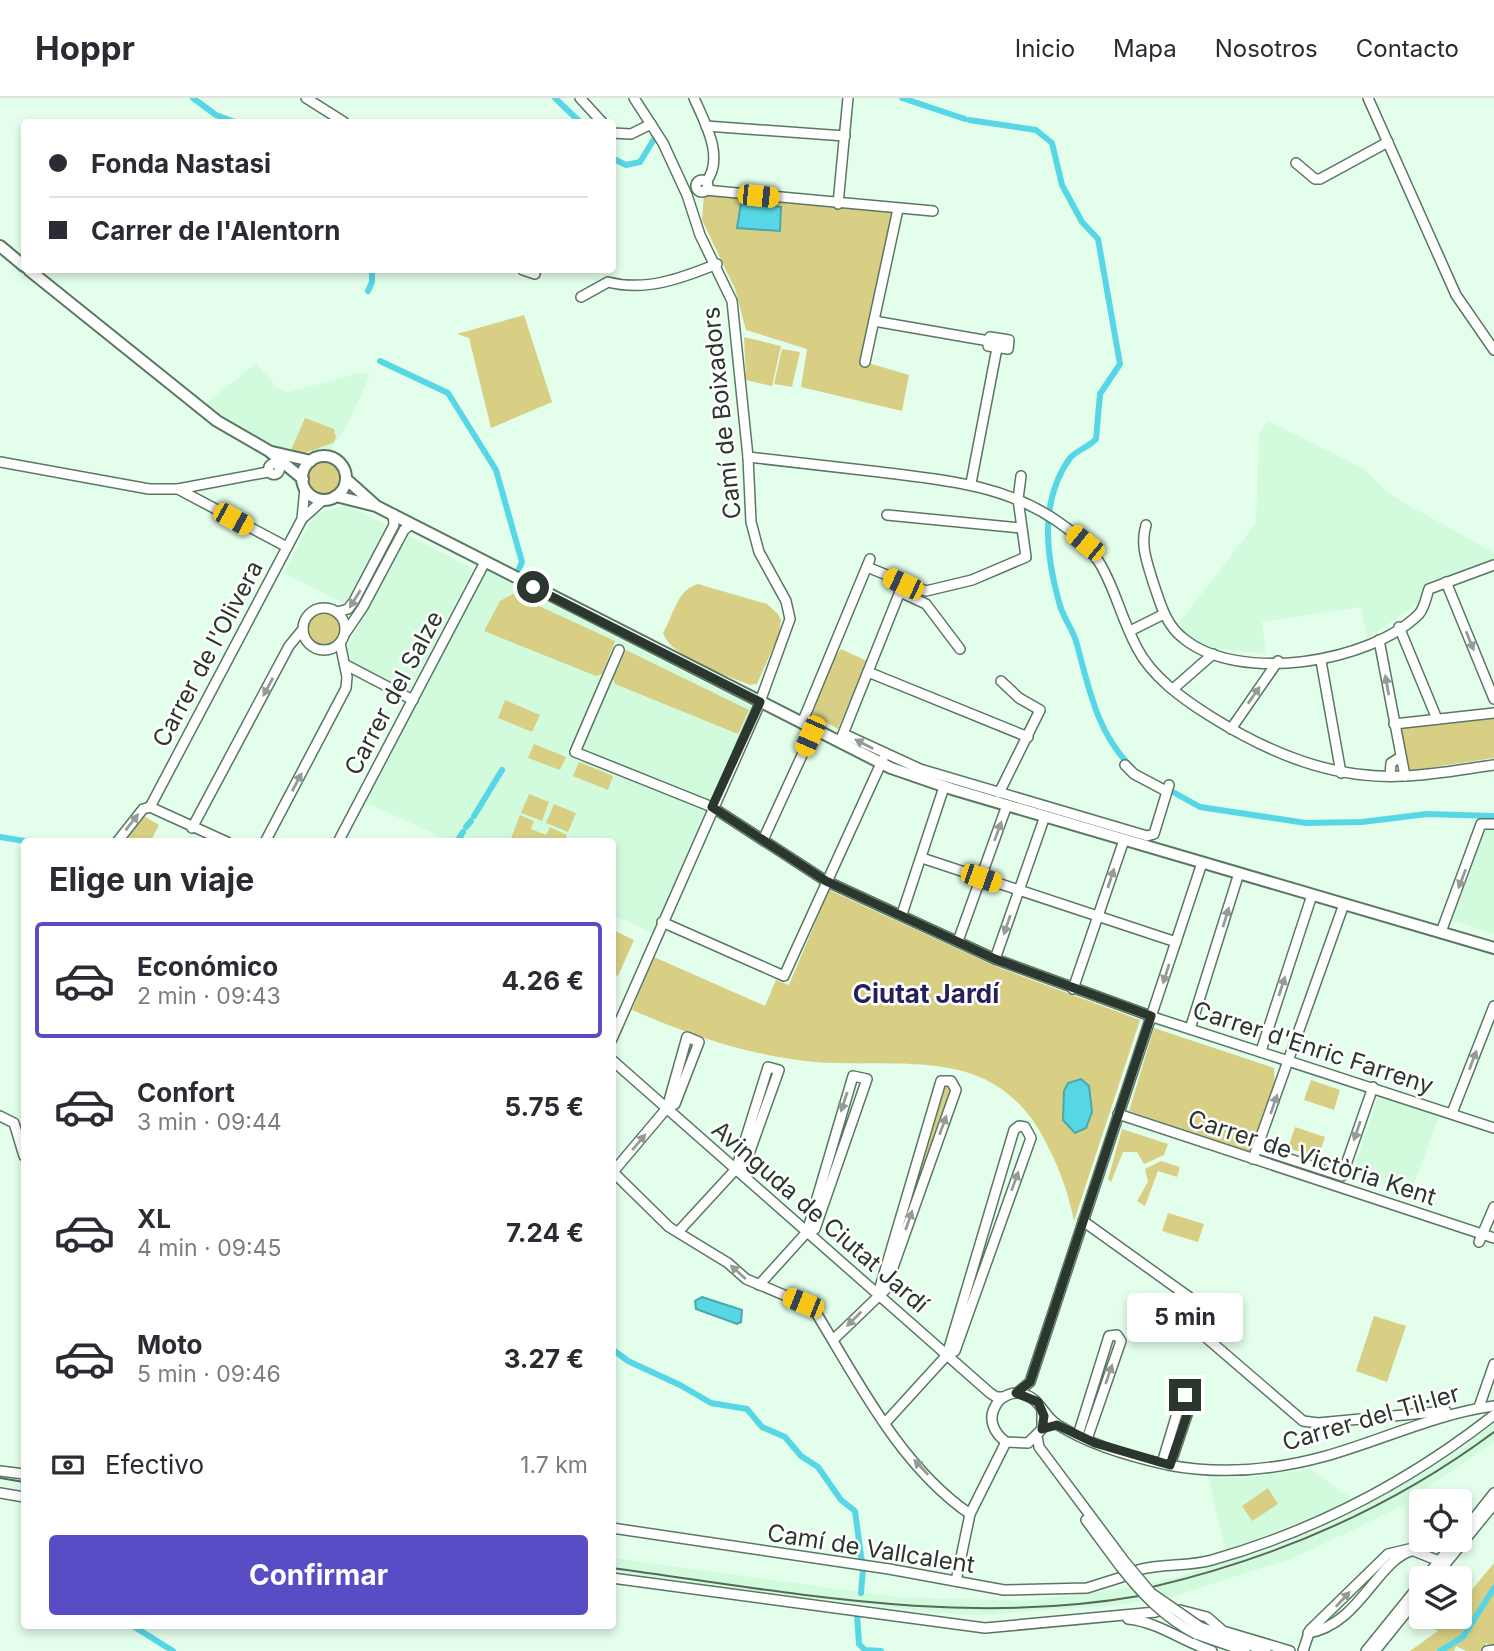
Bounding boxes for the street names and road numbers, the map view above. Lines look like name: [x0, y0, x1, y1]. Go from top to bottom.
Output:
street label: Camí de Boixadors: [696, 305, 747, 521]
street label: Carrer de l'Olivera: [146, 556, 269, 752]
street label: Carrer del Salze: [338, 606, 449, 780]
street label: Carrer d'Enric Farreny: [1189, 995, 1437, 1100]
street label: Carrer de Victòria Kent: [1185, 1104, 1440, 1211]
street label: Avinguda de Ciutat Jardí: [706, 1115, 935, 1319]
street label: Carrer del Til·ler: [1279, 1378, 1463, 1457]
street label: Camí de Vallcalent: [765, 1518, 977, 1579]

